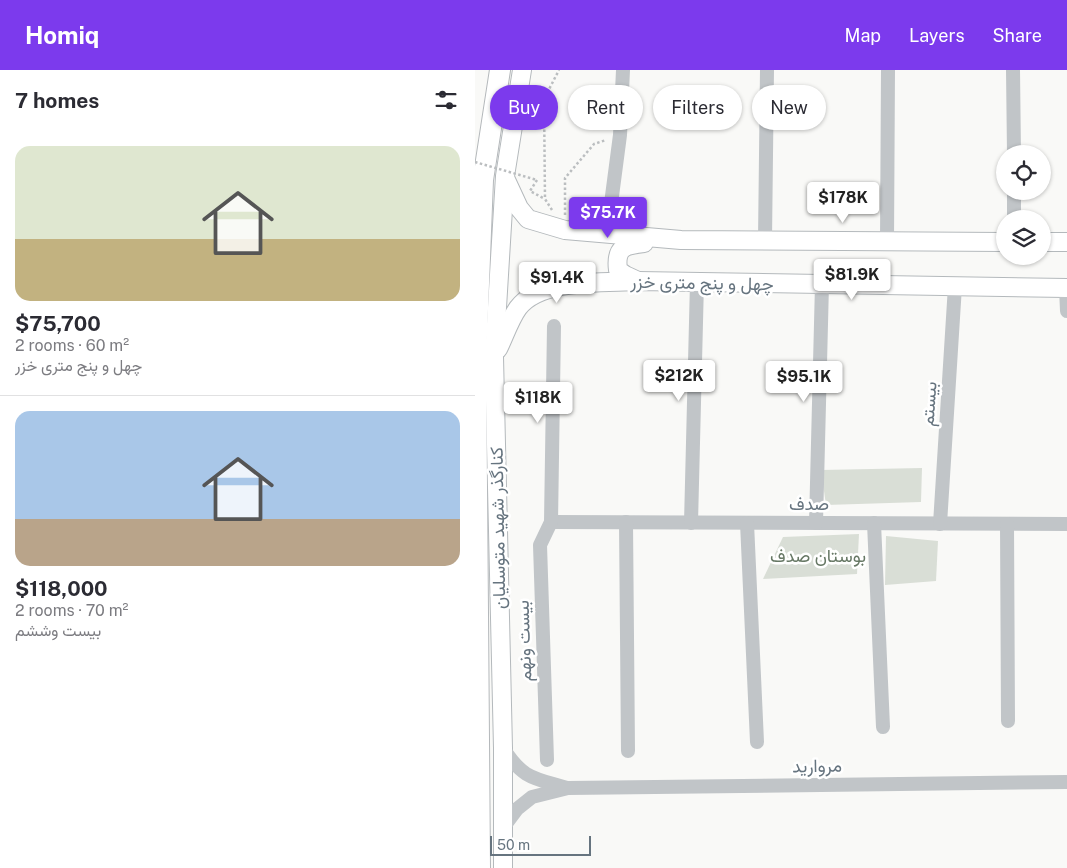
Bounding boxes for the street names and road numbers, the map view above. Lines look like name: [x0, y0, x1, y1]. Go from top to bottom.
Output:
street label: چهل و پنج متری خزر: [629, 271, 774, 296]
street label: بیستم: [916, 381, 943, 427]
street label: کنارگذر شهید متوسلیان: [486, 447, 510, 609]
street label: صدف: [789, 493, 829, 514]
street label: بیست ونهم: [512, 600, 537, 682]
street label: مروارید: [792, 755, 842, 777]

